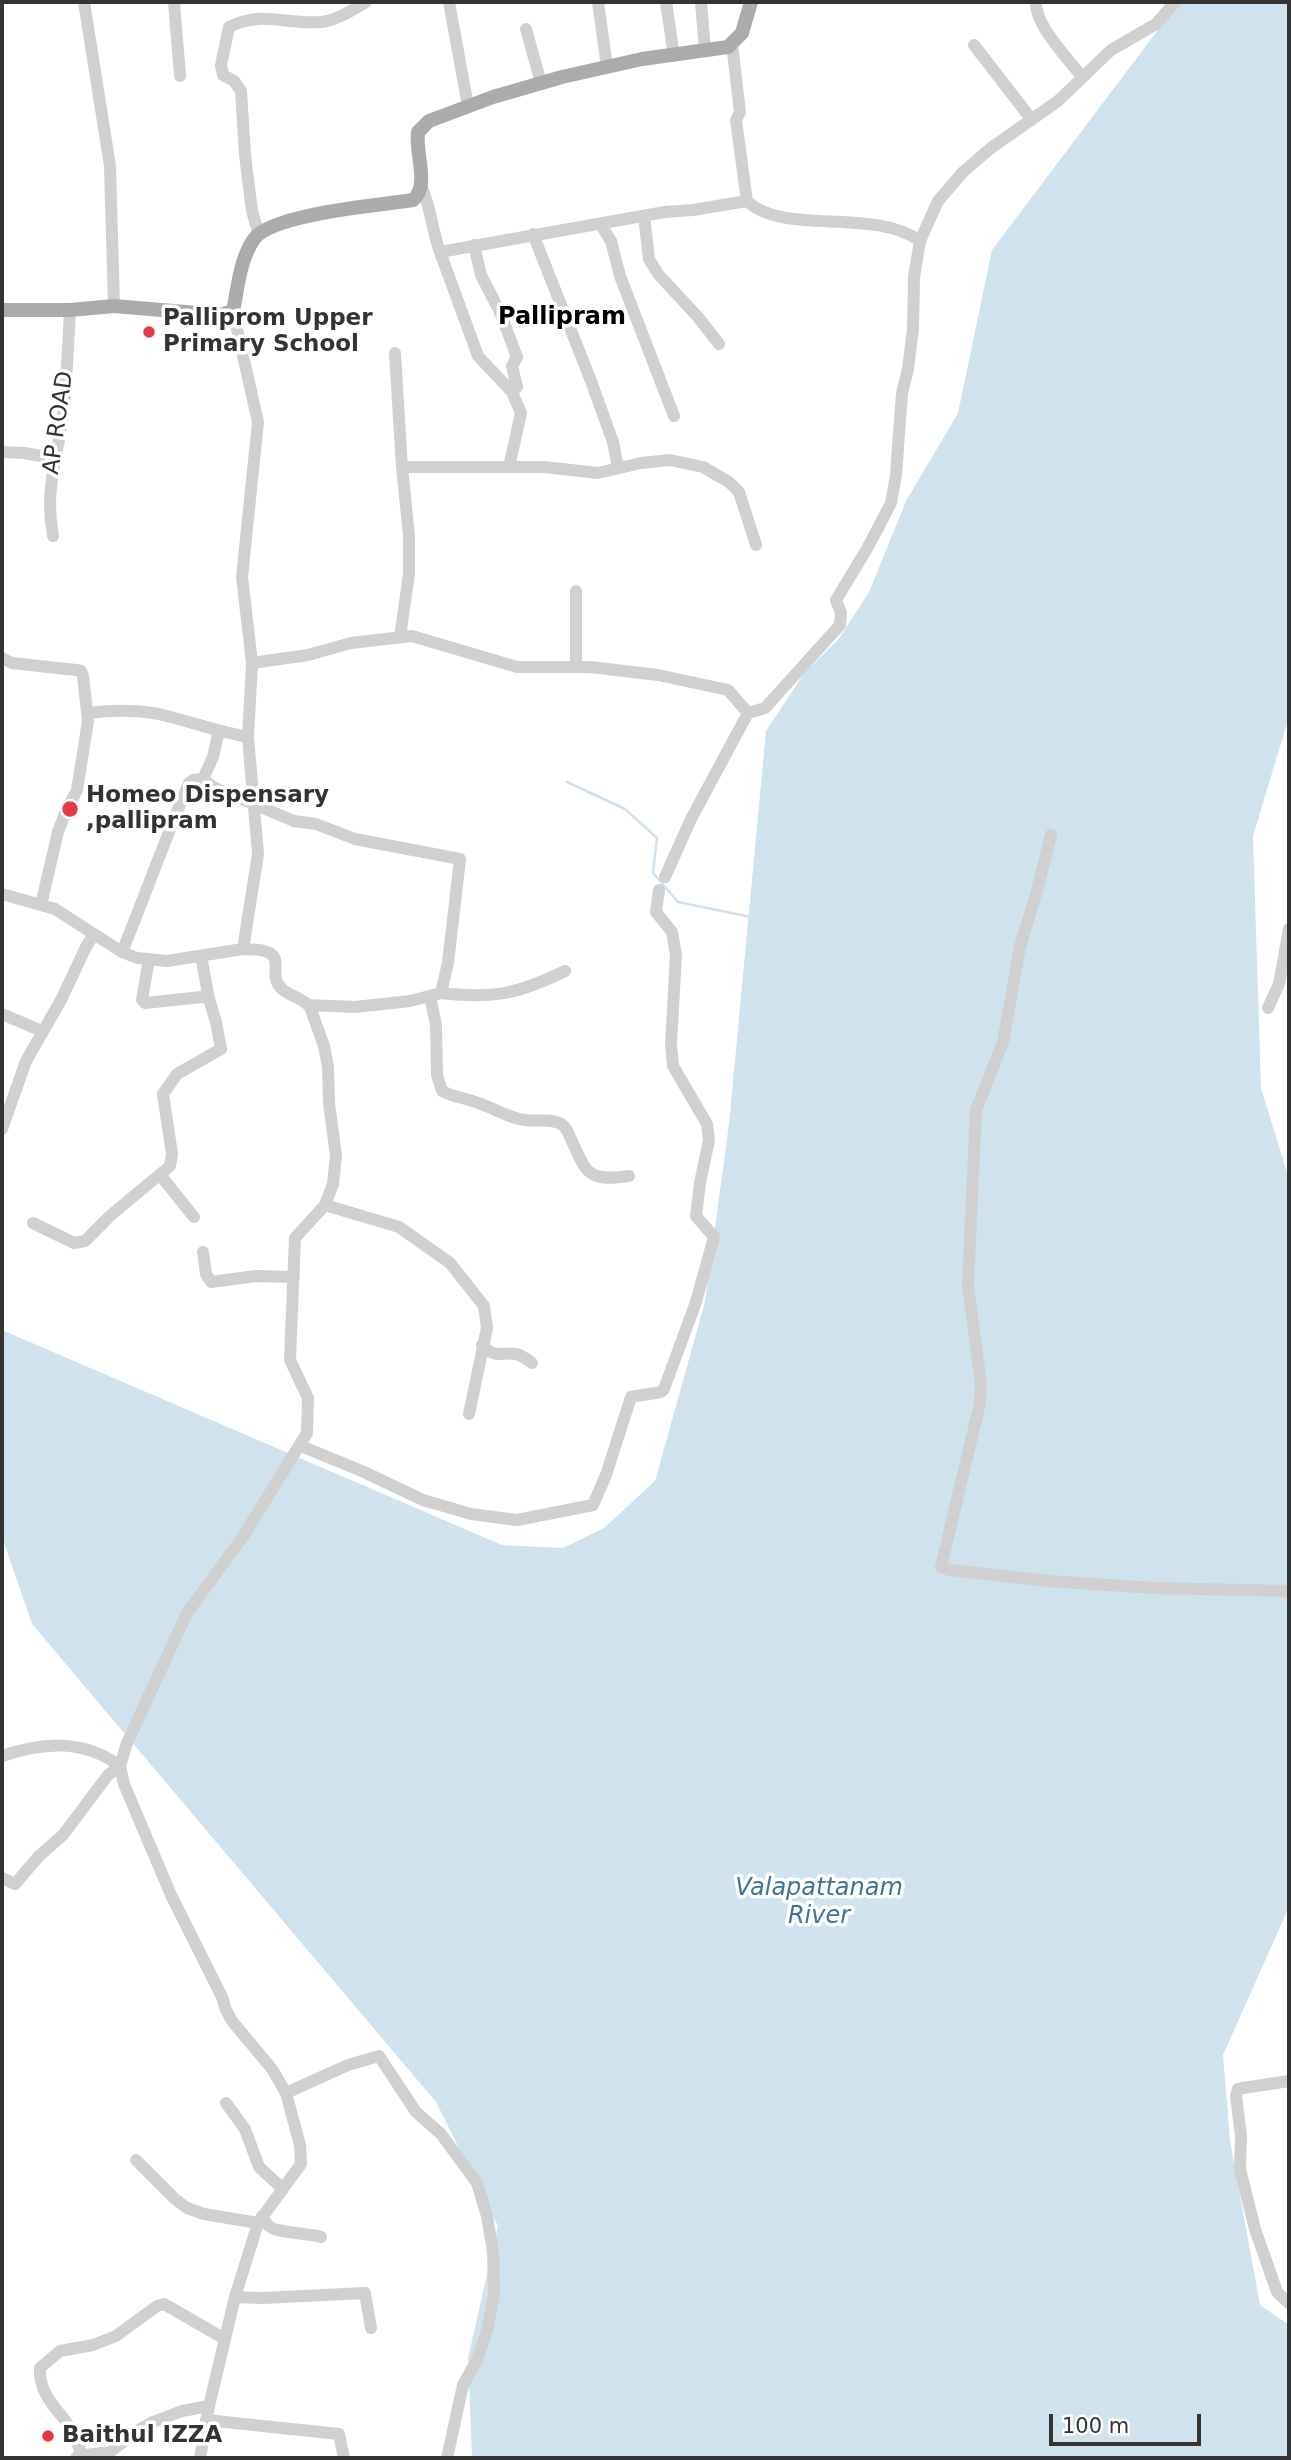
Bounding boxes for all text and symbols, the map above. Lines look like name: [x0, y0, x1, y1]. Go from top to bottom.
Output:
district label: Pallipram: [498, 304, 626, 332]
place label: Palliprom Upper Primary School: [163, 305, 373, 359]
marker: Palliprom Upper Primary School: [141, 324, 157, 340]
street label: AP ROAD: [38, 370, 80, 476]
place label: Homeo Dispensary ,pallipram: [86, 782, 329, 836]
marker: Homeo Dispensary ,pallipram: [60, 799, 80, 819]
water label: Valapattanam River: [735, 1875, 903, 1931]
scale bar: [1053, 2400, 1205, 2444]
text: 100 m: [1062, 2414, 1129, 2438]
place label: Baithul IZZA: [62, 2422, 222, 2450]
marker: Baithul IZZA: [40, 2428, 56, 2444]

